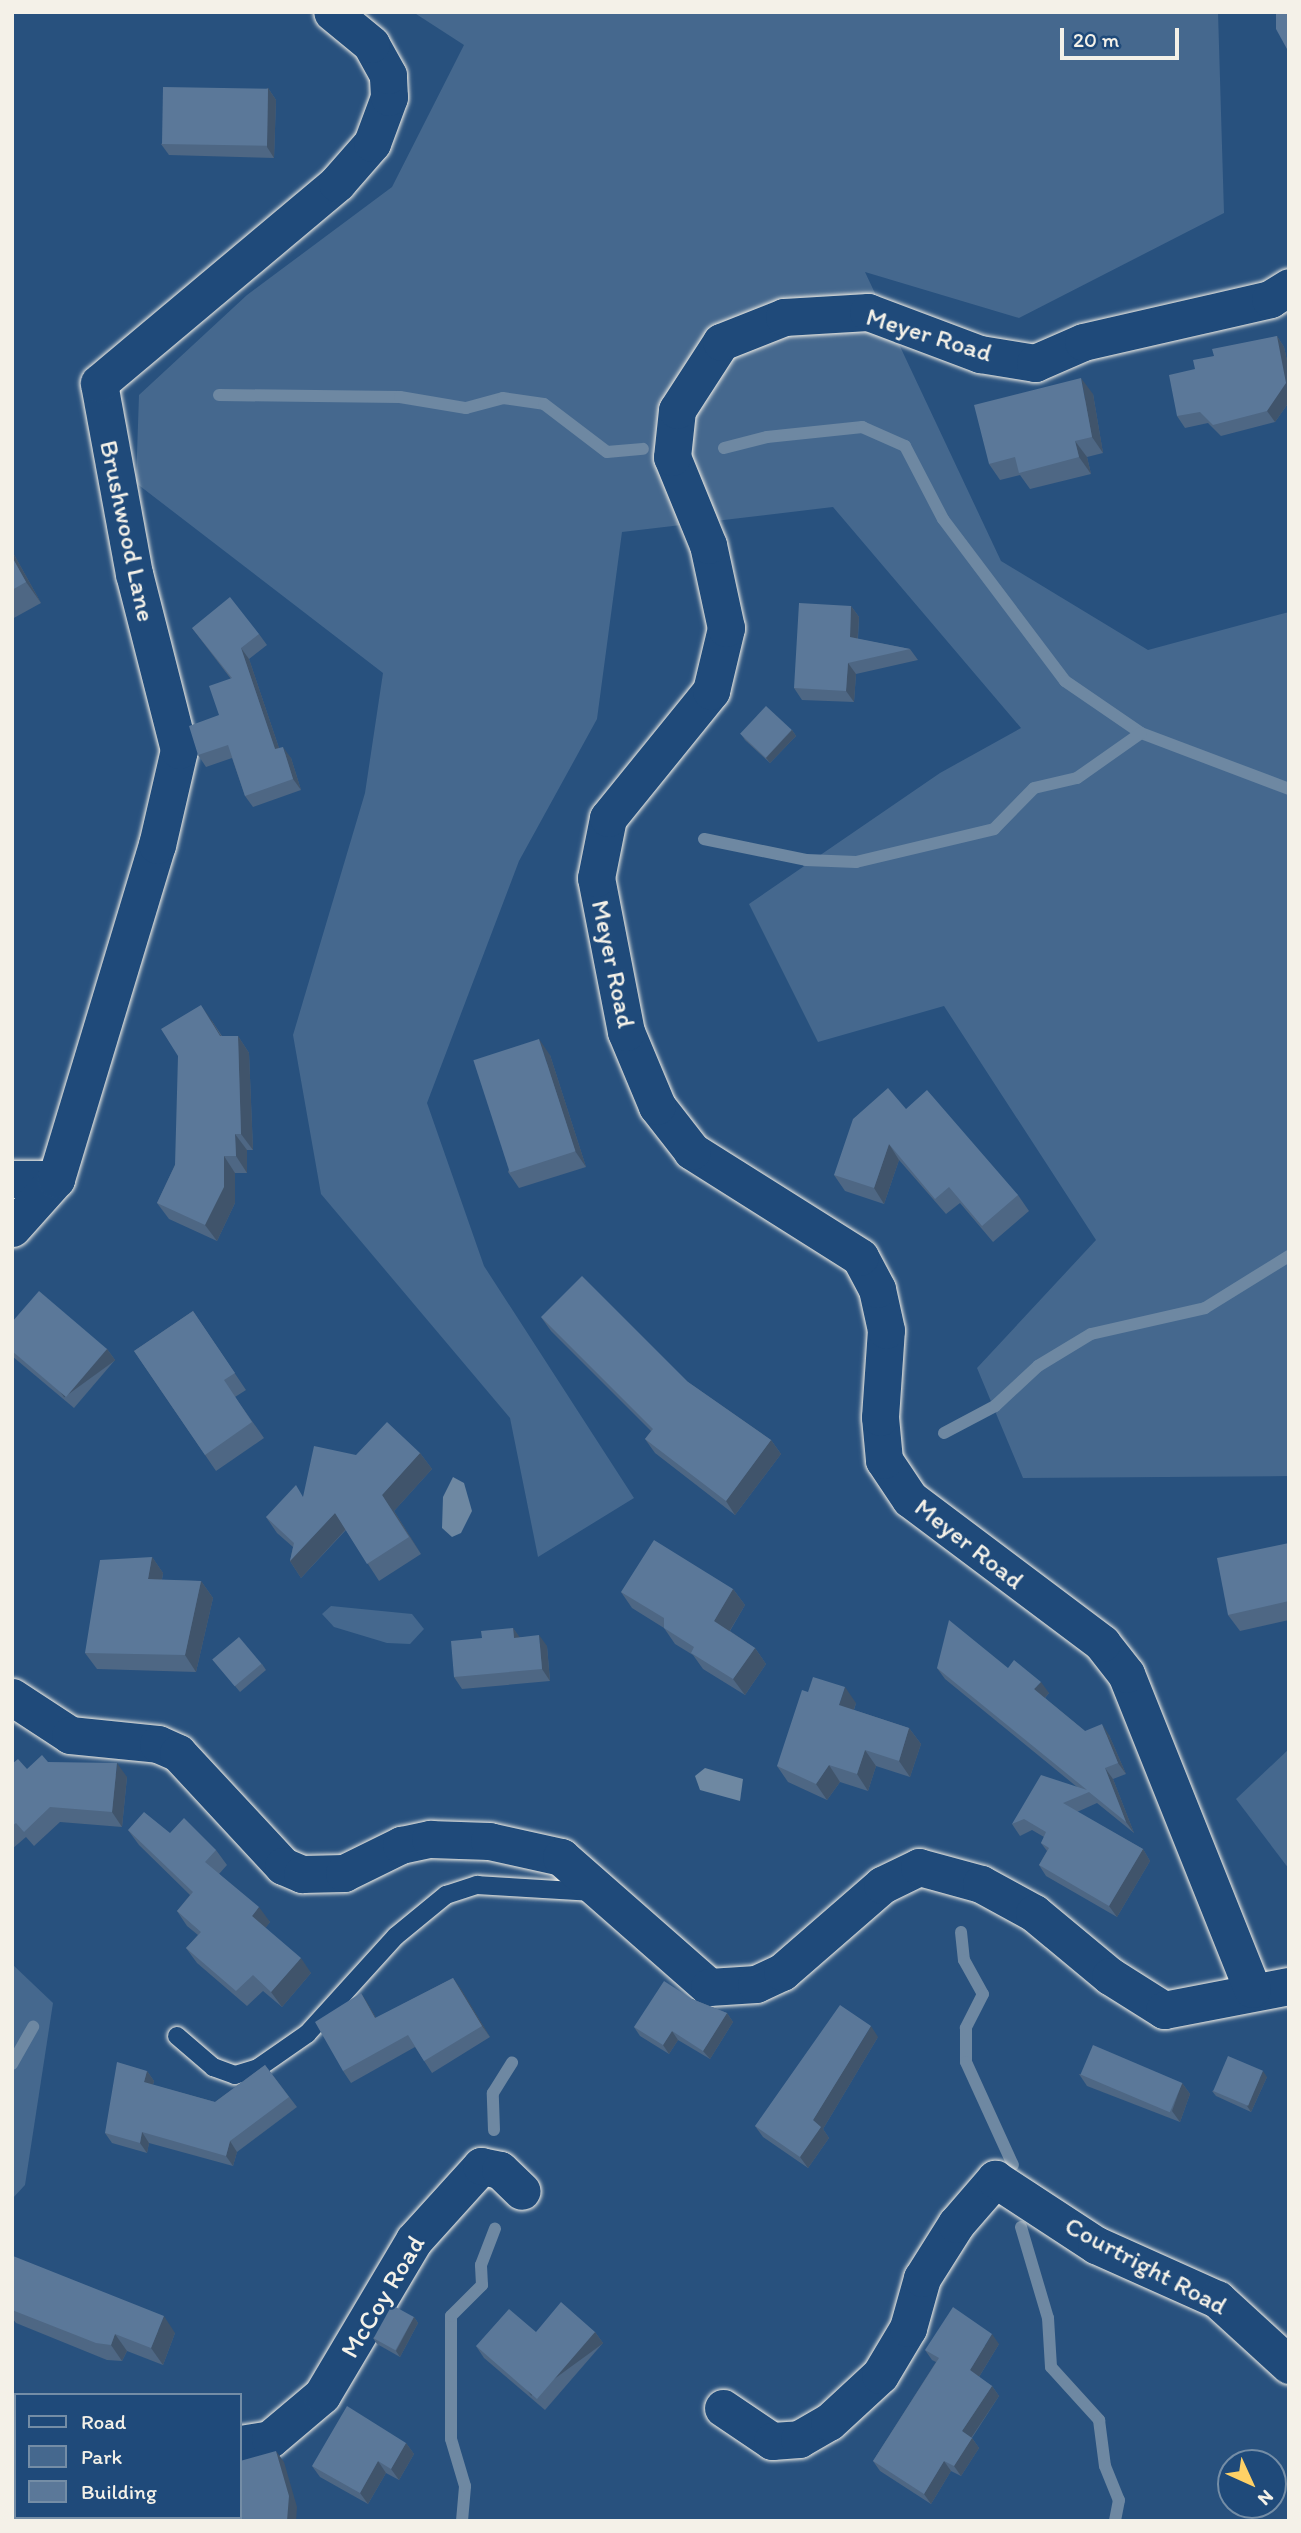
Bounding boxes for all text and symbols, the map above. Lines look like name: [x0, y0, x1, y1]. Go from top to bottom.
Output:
scale bar: [1063, 14, 1182, 58]
text: 20 m: [1073, 27, 1119, 52]
street label: Meyer Road: [863, 301, 995, 369]
street label: Brushwood Lane: [93, 438, 161, 624]
street label: Meyer Road: [584, 898, 642, 1030]
street label: Meyer Road: [909, 1492, 1029, 1596]
street label: Courtright Road: [1059, 2210, 1233, 2322]
street label: McCoy Road: [334, 2230, 432, 2364]
legend: [14, 2393, 242, 2519]
text: Road: [81, 2409, 126, 2434]
text: Park: [81, 2444, 122, 2469]
north arrow: [1217, 2449, 1287, 2519]
text: Building: [81, 2479, 157, 2504]
text: N: [1253, 2485, 1278, 2510]

